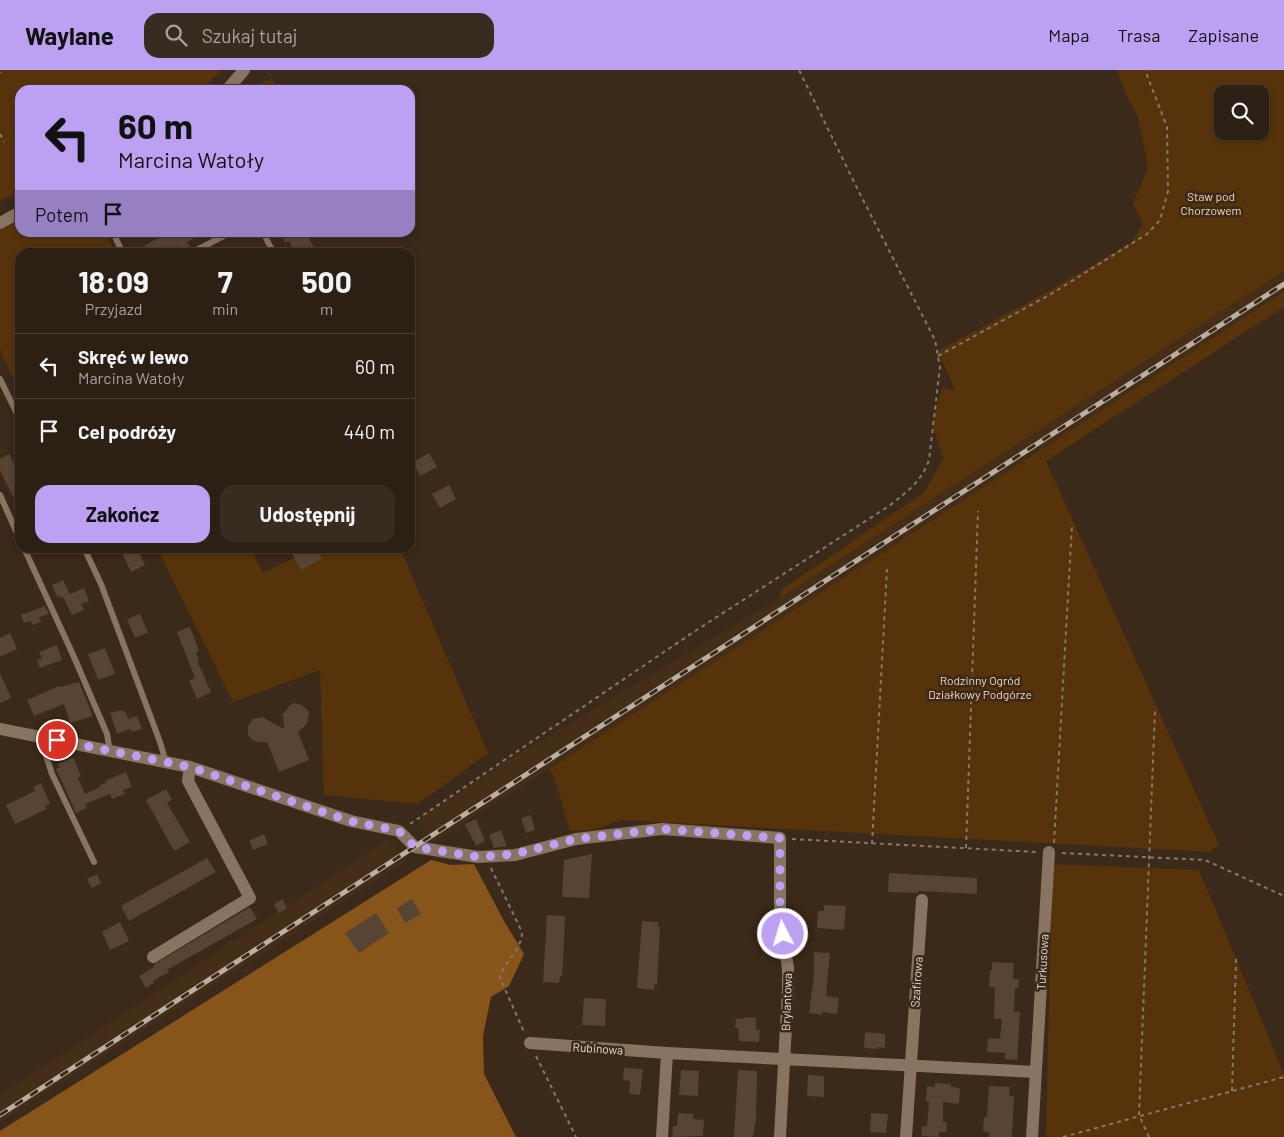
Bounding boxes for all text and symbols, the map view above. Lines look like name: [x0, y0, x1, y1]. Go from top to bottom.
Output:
search box: [144, 13, 494, 58]
text: Waylane: [25, 21, 114, 50]
icon: search: [162, 21, 190, 49]
text: Szukaj tutaj: [202, 24, 297, 47]
text: Mapa: [1048, 24, 1090, 46]
text: Trasa: [1118, 24, 1160, 46]
text: Zapisane: [1188, 24, 1259, 46]
map controls: [1214, 85, 1269, 140]
button: search: [1214, 85, 1269, 140]
text: 60 m: [118, 104, 193, 146]
icon: left: [35, 105, 100, 170]
text: Marcina Watoły: [118, 146, 264, 172]
park label: Staw pod Chorzowem: [1180, 189, 1242, 217]
icon: arrive: [99, 200, 127, 228]
text: Potem: [35, 203, 89, 226]
text: 18:09: [78, 263, 149, 299]
text: 7: [218, 263, 233, 299]
text: 500: [301, 263, 352, 299]
text: Przyjazd: [85, 299, 143, 318]
text: min: [212, 299, 238, 318]
text: m: [320, 299, 333, 318]
text: Skręć w lewo: [78, 345, 189, 368]
icon: left: [35, 352, 63, 380]
text: 60 m: [355, 355, 395, 378]
text: Marcina Watoły: [78, 368, 184, 387]
icon: arrive: [35, 417, 63, 445]
text: Cel podróży: [78, 420, 176, 443]
text: 440 m: [344, 420, 395, 443]
button: Zakończ: [35, 485, 210, 543]
button: Udostępnij: [220, 485, 395, 543]
park label: Rodzinny Ogród Działkowy Podgórze: [928, 673, 1032, 701]
pin: [36, 719, 78, 761]
icon: arrive: [43, 726, 71, 754]
position arrow: [756, 907, 808, 959]
street label: Turkusowa: [1034, 934, 1050, 990]
street label: Szafirowa: [907, 956, 925, 1008]
street label: Brylantowa: [778, 973, 794, 1031]
street label: Rubinowa: [572, 1039, 624, 1057]

